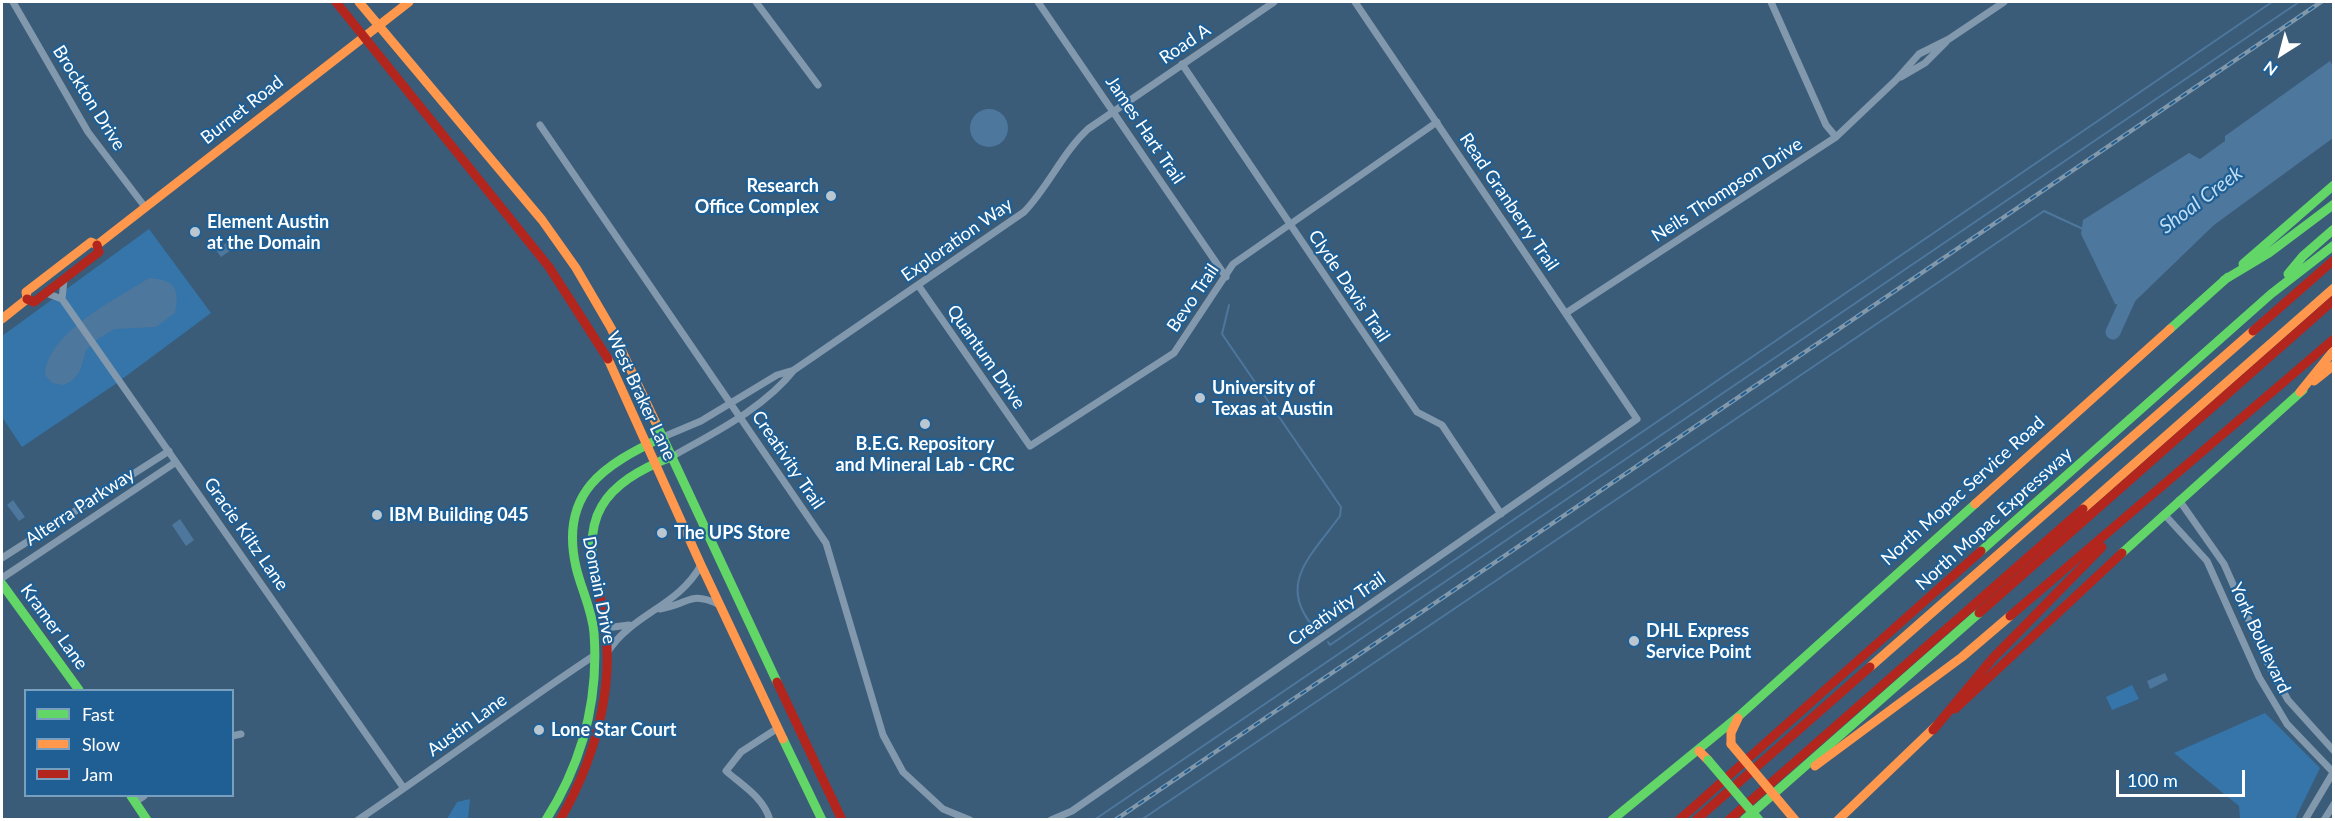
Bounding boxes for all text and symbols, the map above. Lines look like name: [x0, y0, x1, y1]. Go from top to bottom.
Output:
street label: Road A: [1155, 19, 1215, 69]
north arrow: [2251, 24, 2311, 84]
street label: Brockton Drive: [48, 42, 130, 154]
text: N: [2260, 58, 2281, 80]
street label: Burnet Road: [197, 71, 287, 149]
street label: James Hart Trail: [1101, 72, 1189, 188]
street label: Read Granberry Trail: [1455, 129, 1563, 275]
street label: Neils Thompson Drive: [1648, 133, 1806, 247]
water label: Shoal Creek: [2155, 161, 2247, 239]
place label: Research Office Complex: [695, 175, 819, 218]
marker: Research Office Complex: [824, 189, 838, 203]
street label: Exploration Way: [897, 194, 1017, 286]
place label: Element Austin at the Domain: [207, 211, 329, 254]
marker: Element Austin at the Domain: [188, 225, 202, 239]
street label: Clyde Davis Trail: [1304, 226, 1394, 346]
street label: Bevo Trail: [1162, 260, 1224, 336]
street label: Quantum Drive: [942, 301, 1030, 413]
street label: West Braker Lane: [602, 328, 680, 464]
place label: University of Texas at Austin: [1212, 377, 1333, 420]
marker: University of Texas at Austin: [1193, 391, 1207, 405]
street label: Creativity Trail: [747, 407, 829, 513]
street label: North Mopac Service Road: [1877, 412, 2049, 570]
marker: B.E.G. Repository and Mineral Lab - CRC: [918, 417, 932, 431]
place label: B.E.G. Repository and Mineral Lab - CRC: [835, 433, 1015, 476]
street label: North Mopac Expressway: [1911, 443, 2077, 595]
street label: Alterra Parkway: [21, 464, 139, 550]
street label: Gracie Kiltz Lane: [199, 473, 293, 595]
place label: IBM Building 045: [389, 504, 529, 526]
marker: IBM Building 045: [370, 508, 384, 522]
place label: The UPS Store: [674, 522, 790, 544]
marker: The UPS Store: [655, 526, 669, 540]
street label: Domain Drive: [578, 534, 620, 646]
street label: Creativity Trail: [1284, 567, 1390, 651]
street label: York Boulevard: [2225, 579, 2295, 697]
street label: Kramer Lane: [16, 580, 92, 674]
place label: DHL Express Service Point: [1646, 620, 1751, 662]
marker: DHL Express Service Point: [1627, 634, 1641, 648]
legend: [24, 689, 234, 797]
street label: Austin Lane: [423, 689, 511, 761]
text: Fast: [82, 703, 114, 725]
place label: Lone Star Court: [551, 719, 676, 741]
marker: Lone Star Court: [532, 723, 546, 737]
text: Slow: [82, 733, 120, 755]
scale bar: [2119, 758, 2248, 796]
text: Jam: [82, 763, 113, 785]
text: 100 m: [2127, 769, 2178, 791]

